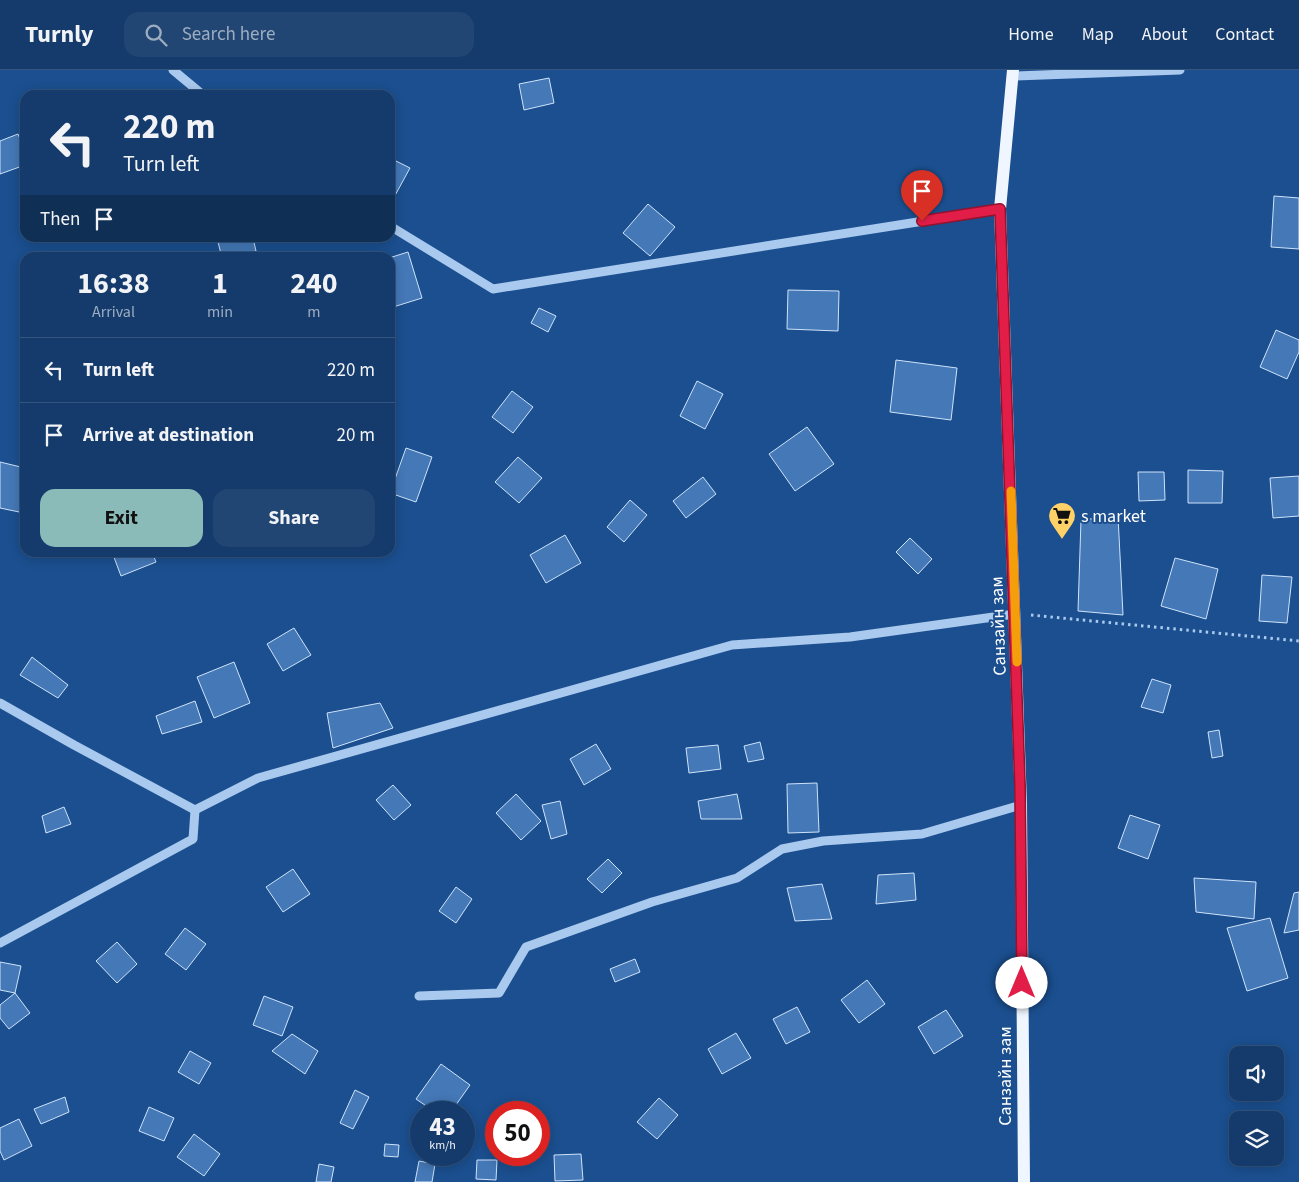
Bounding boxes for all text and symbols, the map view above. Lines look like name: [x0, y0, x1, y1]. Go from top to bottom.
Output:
search box: [124, 12, 474, 57]
text: Turnly: [25, 17, 94, 52]
icon: search: [142, 21, 170, 49]
text: Search here: [182, 21, 275, 48]
text: Home: [1008, 22, 1054, 47]
text: Map: [1082, 22, 1114, 47]
text: About: [1142, 22, 1187, 47]
text: Contact: [1215, 22, 1274, 47]
text: 220 m: [123, 102, 215, 152]
icon: left: [40, 110, 105, 175]
text: Turn left: [123, 148, 199, 180]
pin: [901, 170, 943, 221]
icon: arrive: [908, 177, 936, 205]
icon: arrive: [90, 205, 118, 233]
text: Then: [40, 206, 80, 233]
text: 16:38: [77, 262, 150, 305]
text: 1: [212, 262, 228, 305]
text: 240: [290, 262, 338, 305]
text: Arrival: [92, 301, 135, 323]
text: min: [207, 301, 233, 323]
text: m: [307, 301, 321, 323]
icon: left: [40, 356, 68, 384]
text: Turn left: [83, 357, 154, 384]
text: 220 m: [327, 357, 375, 384]
icon: arrive: [40, 421, 68, 449]
text: Arrive at destination: [83, 422, 254, 449]
text: 20 m: [337, 422, 375, 449]
button: Exit: [40, 489, 203, 547]
button: Share: [213, 489, 375, 547]
supermarket icon: s market: [1047, 501, 1077, 540]
place label: s market: [1081, 504, 1146, 529]
street label: Санзайн зам: [984, 576, 1013, 676]
position arrow: [995, 956, 1047, 1008]
street label: Санзайн зам: [993, 1026, 1018, 1126]
map controls: [1229, 1046, 1284, 1166]
button: sound: [1229, 1046, 1284, 1101]
speed limit sign: 50: [485, 1101, 550, 1166]
text: 43: [429, 1109, 456, 1145]
button: layers: [1229, 1111, 1284, 1166]
text: km/h: [429, 1137, 456, 1154]

